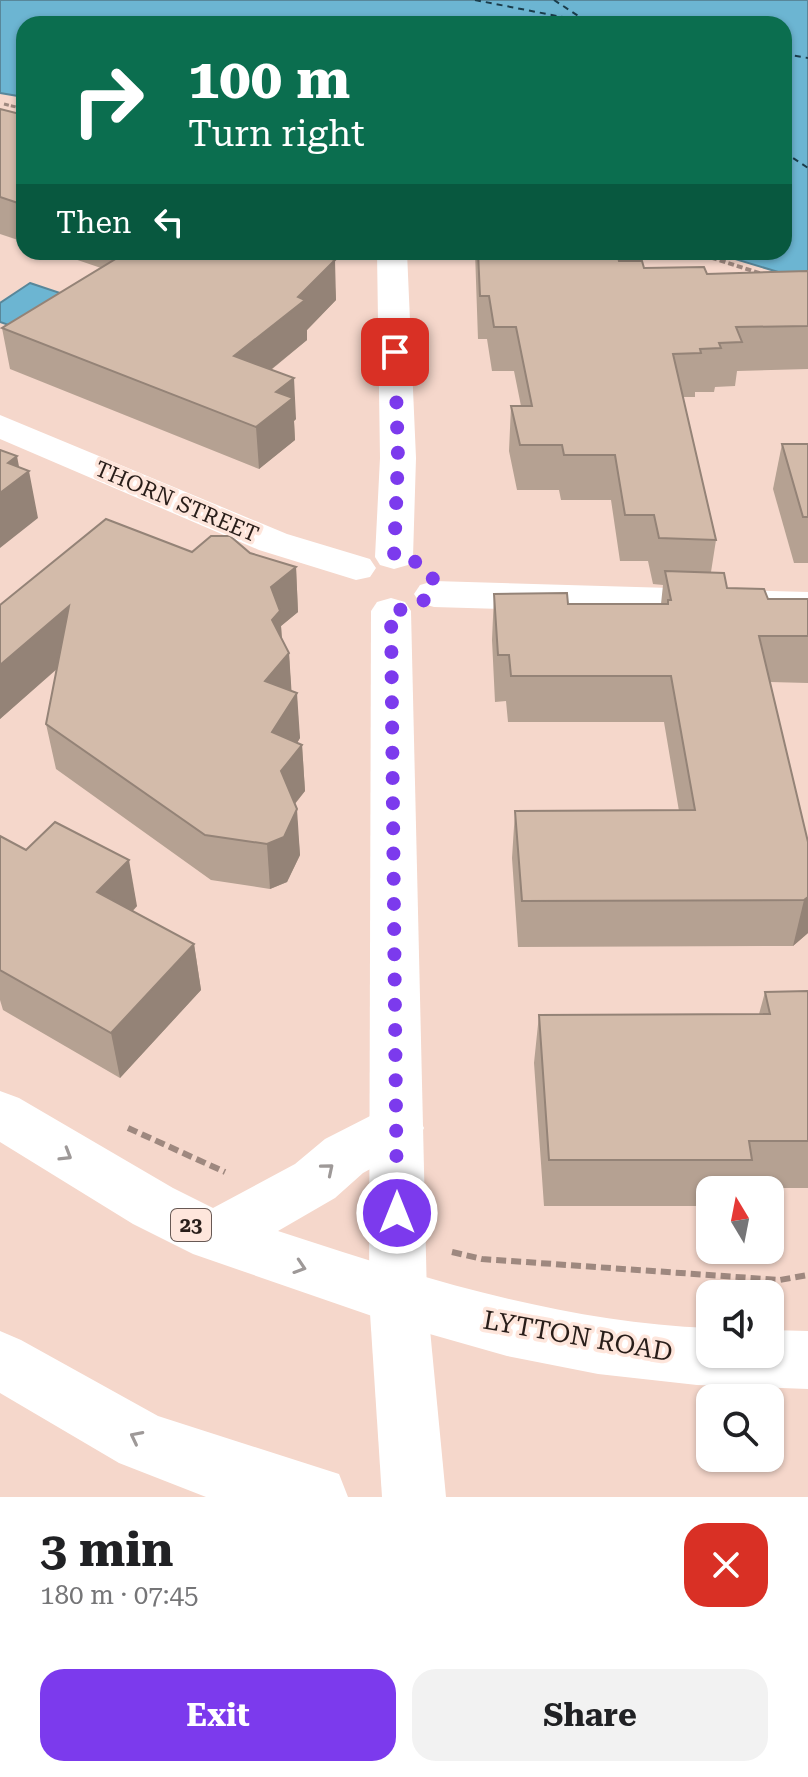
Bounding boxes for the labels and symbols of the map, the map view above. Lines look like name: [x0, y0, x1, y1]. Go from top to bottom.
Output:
pin: [361, 318, 429, 386]
street label: THORN STREET: [91, 456, 262, 547]
one-way arrow: [57, 1146, 72, 1161]
one-way arrow: [319, 1164, 334, 1179]
position arrow: [355, 1171, 439, 1255]
north arrow: [696, 1176, 784, 1264]
road number: 23: [171, 1209, 211, 1241]
one-way arrow: [292, 1258, 306, 1274]
street label: LYTTON ROAD: [481, 1305, 675, 1367]
one-way arrow: [129, 1431, 144, 1447]

